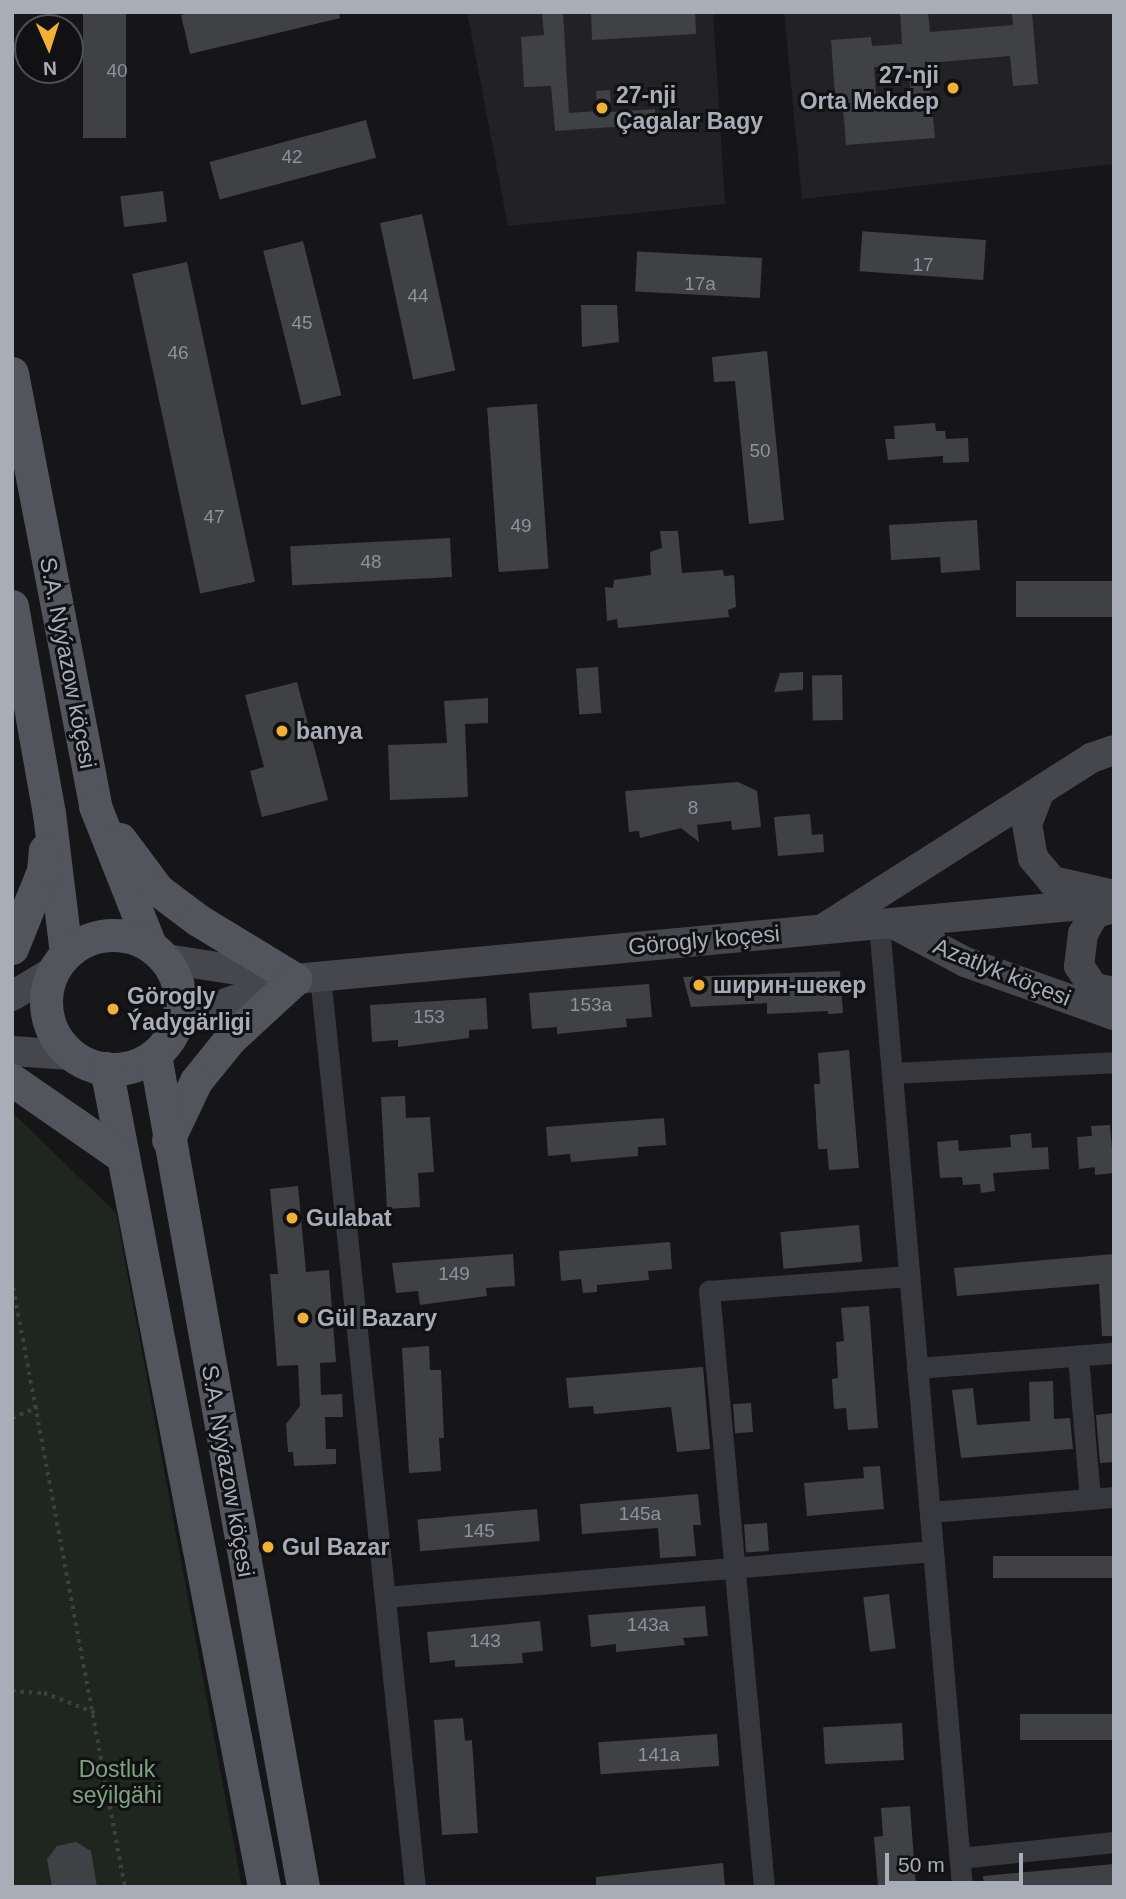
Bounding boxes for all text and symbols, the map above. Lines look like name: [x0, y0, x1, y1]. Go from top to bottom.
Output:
north arrow: [14, 14, 84, 84]
text: N: [43, 58, 57, 79]
house number: 40: [106, 60, 128, 82]
place label: 27-nji Orta Mekdep: [800, 61, 939, 115]
marker: 27-nji Orta Mekdep: [945, 80, 961, 96]
place label: 27-nji Çagalar Bagy: [616, 81, 763, 135]
marker: 27-nji Çagalar Bagy: [594, 100, 610, 116]
house number: 42: [281, 146, 303, 168]
house number: 17: [912, 254, 934, 276]
house number: 17a: [684, 273, 716, 295]
house number: 44: [407, 285, 429, 307]
house number: 45: [291, 312, 313, 334]
house number: 46: [167, 342, 189, 364]
house number: 50: [749, 440, 771, 462]
house number: 47: [203, 506, 225, 528]
house number: 49: [510, 515, 532, 537]
house number: 48: [360, 551, 382, 573]
street label: S.A. Nyýazow köçesi: [34, 555, 102, 771]
place label: banya: [296, 717, 362, 745]
marker: banya: [274, 723, 290, 739]
house number: 8: [688, 797, 698, 819]
street label: Görogly koçesi: [627, 920, 781, 960]
street label: Azatlyk köçesi: [929, 932, 1075, 1012]
place label: ширин-шекер: [713, 971, 866, 999]
marker: ширин-шекер: [691, 977, 707, 993]
place label: Görogly Ýadygärligi: [127, 982, 251, 1036]
house number: 153а: [570, 994, 612, 1016]
marker: Görogly Ýadygärligi: [105, 1001, 121, 1017]
house number: 153: [413, 1006, 445, 1028]
place label: Gulabat: [306, 1204, 392, 1232]
marker: Gulabat: [284, 1210, 300, 1226]
house number: 149: [438, 1263, 470, 1285]
place label: Gül Bazary: [317, 1304, 437, 1332]
marker: Gül Bazary: [295, 1310, 311, 1326]
street label: S.A. Nyýazow köçesi: [196, 1363, 260, 1579]
house number: 145a: [619, 1503, 661, 1525]
house number: 145: [463, 1520, 495, 1542]
place label: Gul Bazar: [282, 1533, 389, 1561]
marker: Gul Bazar: [260, 1539, 276, 1555]
house number: 143a: [627, 1614, 669, 1636]
house number: 143: [469, 1630, 501, 1652]
house number: 141a: [638, 1744, 680, 1766]
park label: Dostluk seýilgähi: [72, 1755, 162, 1809]
scale bar: [888, 1840, 1026, 1884]
text: 50 m: [898, 1853, 945, 1876]

